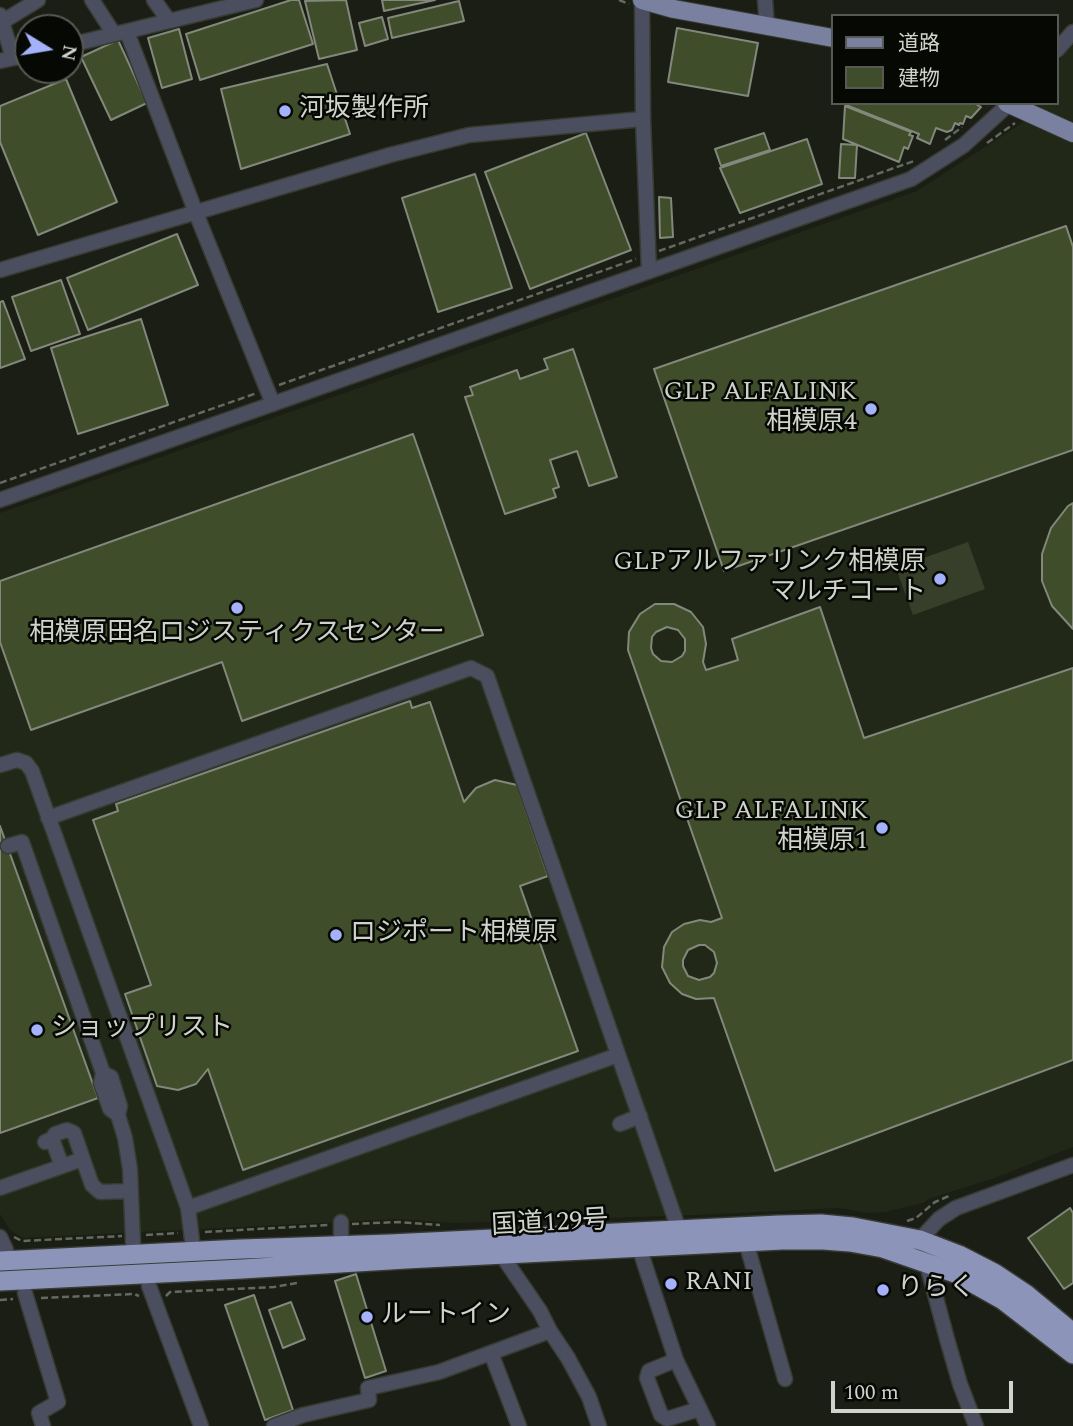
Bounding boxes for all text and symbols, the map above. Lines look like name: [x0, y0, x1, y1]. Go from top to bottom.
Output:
north arrow: [14, 14, 84, 84]
legend: [832, 14, 1059, 105]
text: 道路: [898, 28, 940, 60]
text: N: [52, 42, 84, 63]
text: 建物: [898, 63, 940, 95]
place label: 河坂製作所: [299, 95, 429, 127]
marker: 河坂製作所: [277, 103, 293, 119]
place label: GLP ALFALINK 相模原4: [663, 378, 857, 440]
marker: GLP ALFALINK 相模原4: [863, 401, 879, 417]
place label: GLPアルファリンク相模原 マルチコート: [613, 548, 926, 610]
marker: GLPアルファリンク相模原 マルチコート: [932, 571, 948, 587]
marker: 相模原田名ロジスティクスセンター: [229, 600, 245, 616]
place label: 相模原田名ロジスティクスセンター: [29, 619, 445, 651]
place label: GLP ALFALINK 相模原1: [674, 797, 868, 858]
marker: GLP ALFALINK 相模原1: [874, 820, 890, 836]
place label: ロジポート相模原: [350, 919, 558, 951]
marker: ロジポート相模原: [328, 927, 344, 943]
place label: ショップリスト: [51, 1014, 233, 1046]
marker: ショップリスト: [29, 1022, 45, 1038]
street label: 国道129号: [491, 1206, 609, 1244]
place label: RANI: [685, 1268, 752, 1300]
place label: りらく: [897, 1274, 975, 1306]
marker: RANI: [663, 1276, 679, 1292]
marker: りらく: [875, 1282, 891, 1298]
place label: ルートイン: [381, 1301, 511, 1333]
marker: ルートイン: [359, 1309, 375, 1325]
scale bar: [835, 1366, 1017, 1410]
text: 100 m: [844, 1377, 899, 1409]

